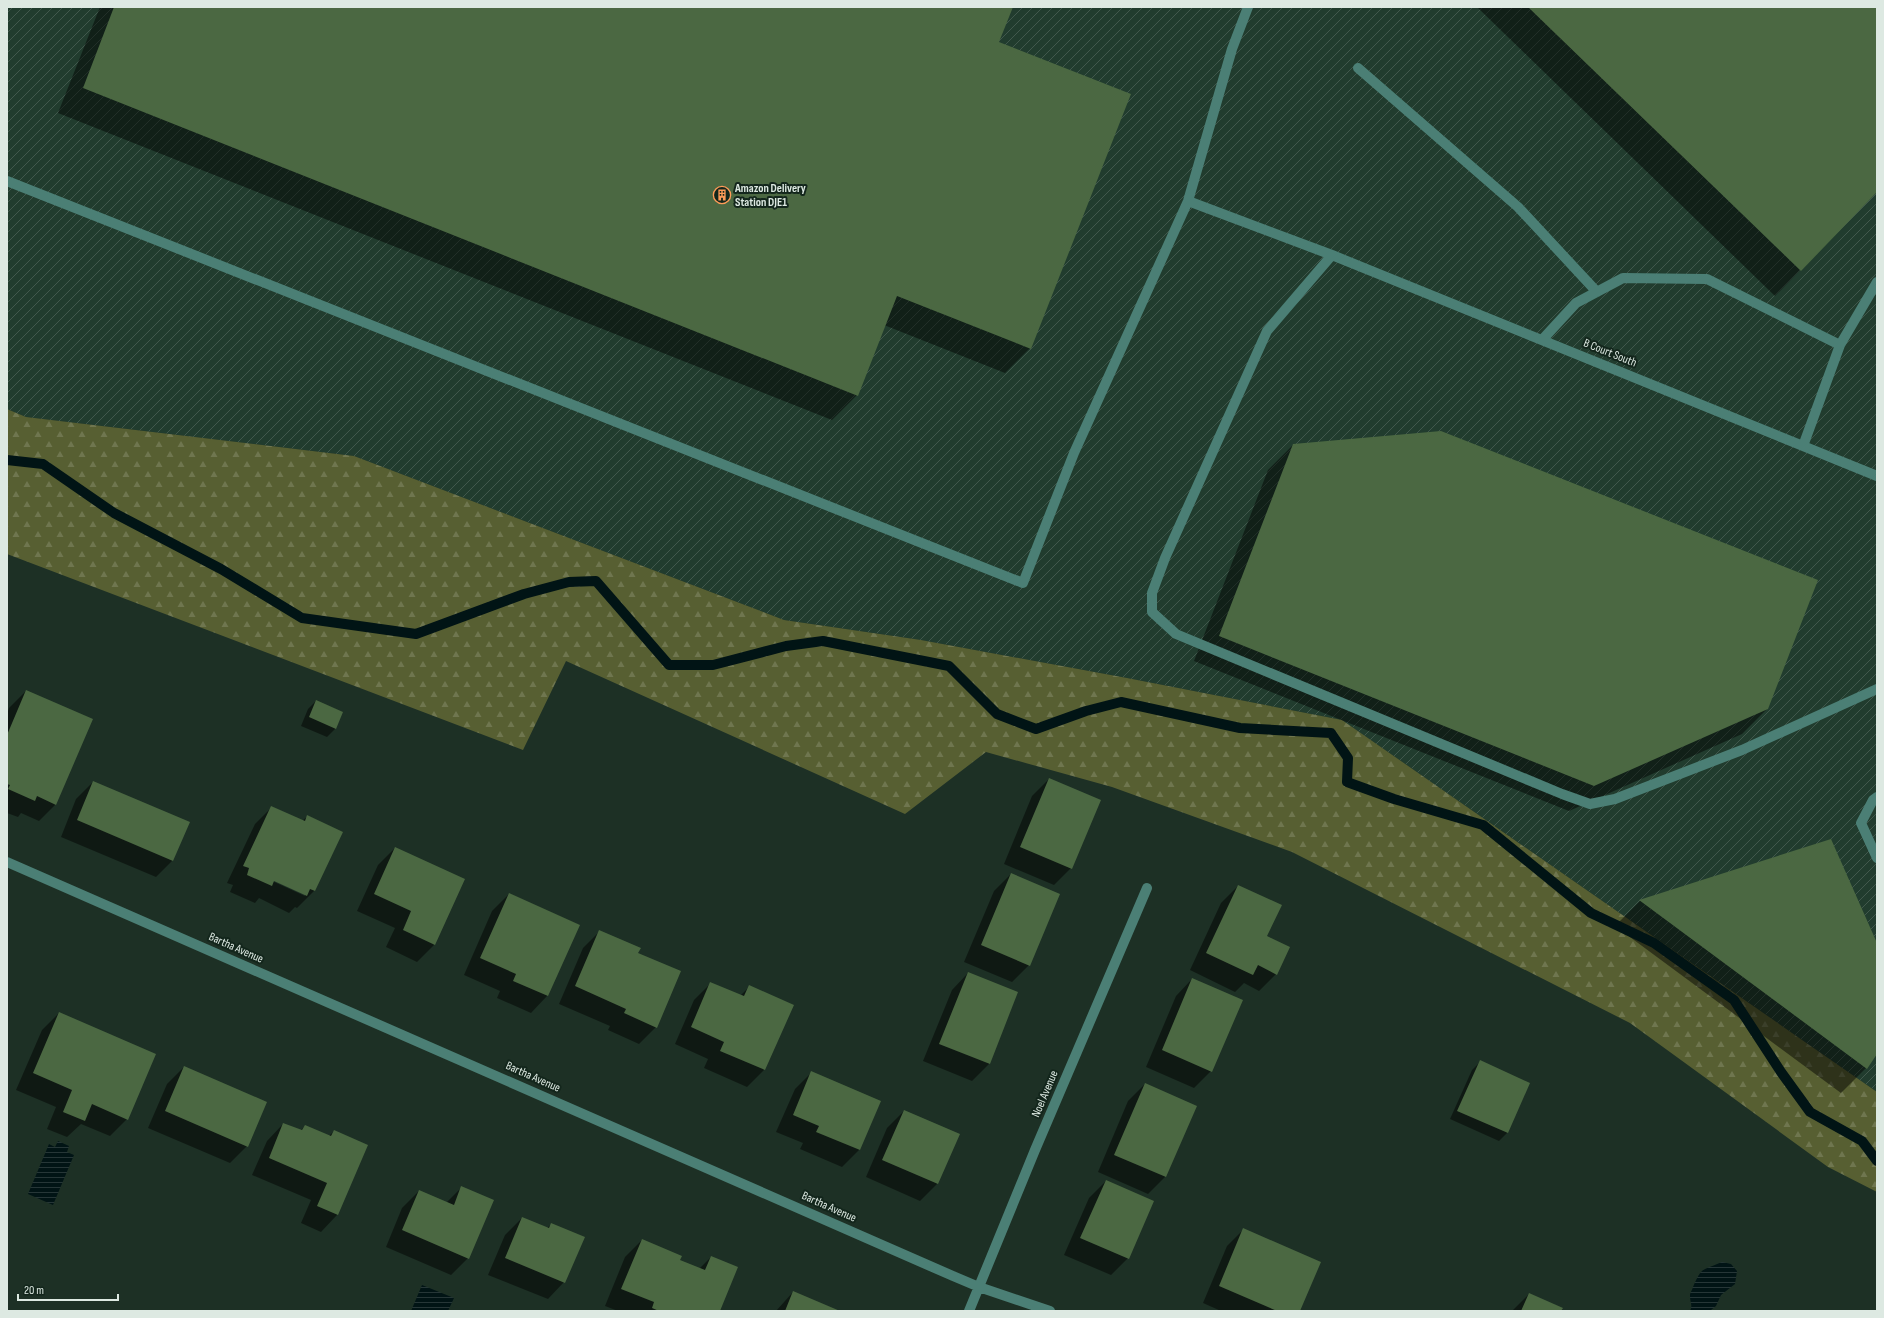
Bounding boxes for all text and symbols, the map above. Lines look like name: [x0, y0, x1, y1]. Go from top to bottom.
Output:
place label: Amazon Delivery Station DJE1: [734, 181, 806, 210]
building icon: Amazon Delivery Station DJE1: [712, 185, 732, 205]
street label: B Court South: [1581, 336, 1639, 370]
street label: Bartha Avenue: [206, 929, 266, 967]
street label: Bartha Avenue: [503, 1058, 563, 1096]
street label: Noel Avenue: [1028, 1068, 1062, 1120]
street label: Bartha Avenue: [799, 1188, 859, 1226]
scale bar: [18, 1276, 118, 1302]
text: 20 m: [24, 1283, 44, 1298]

